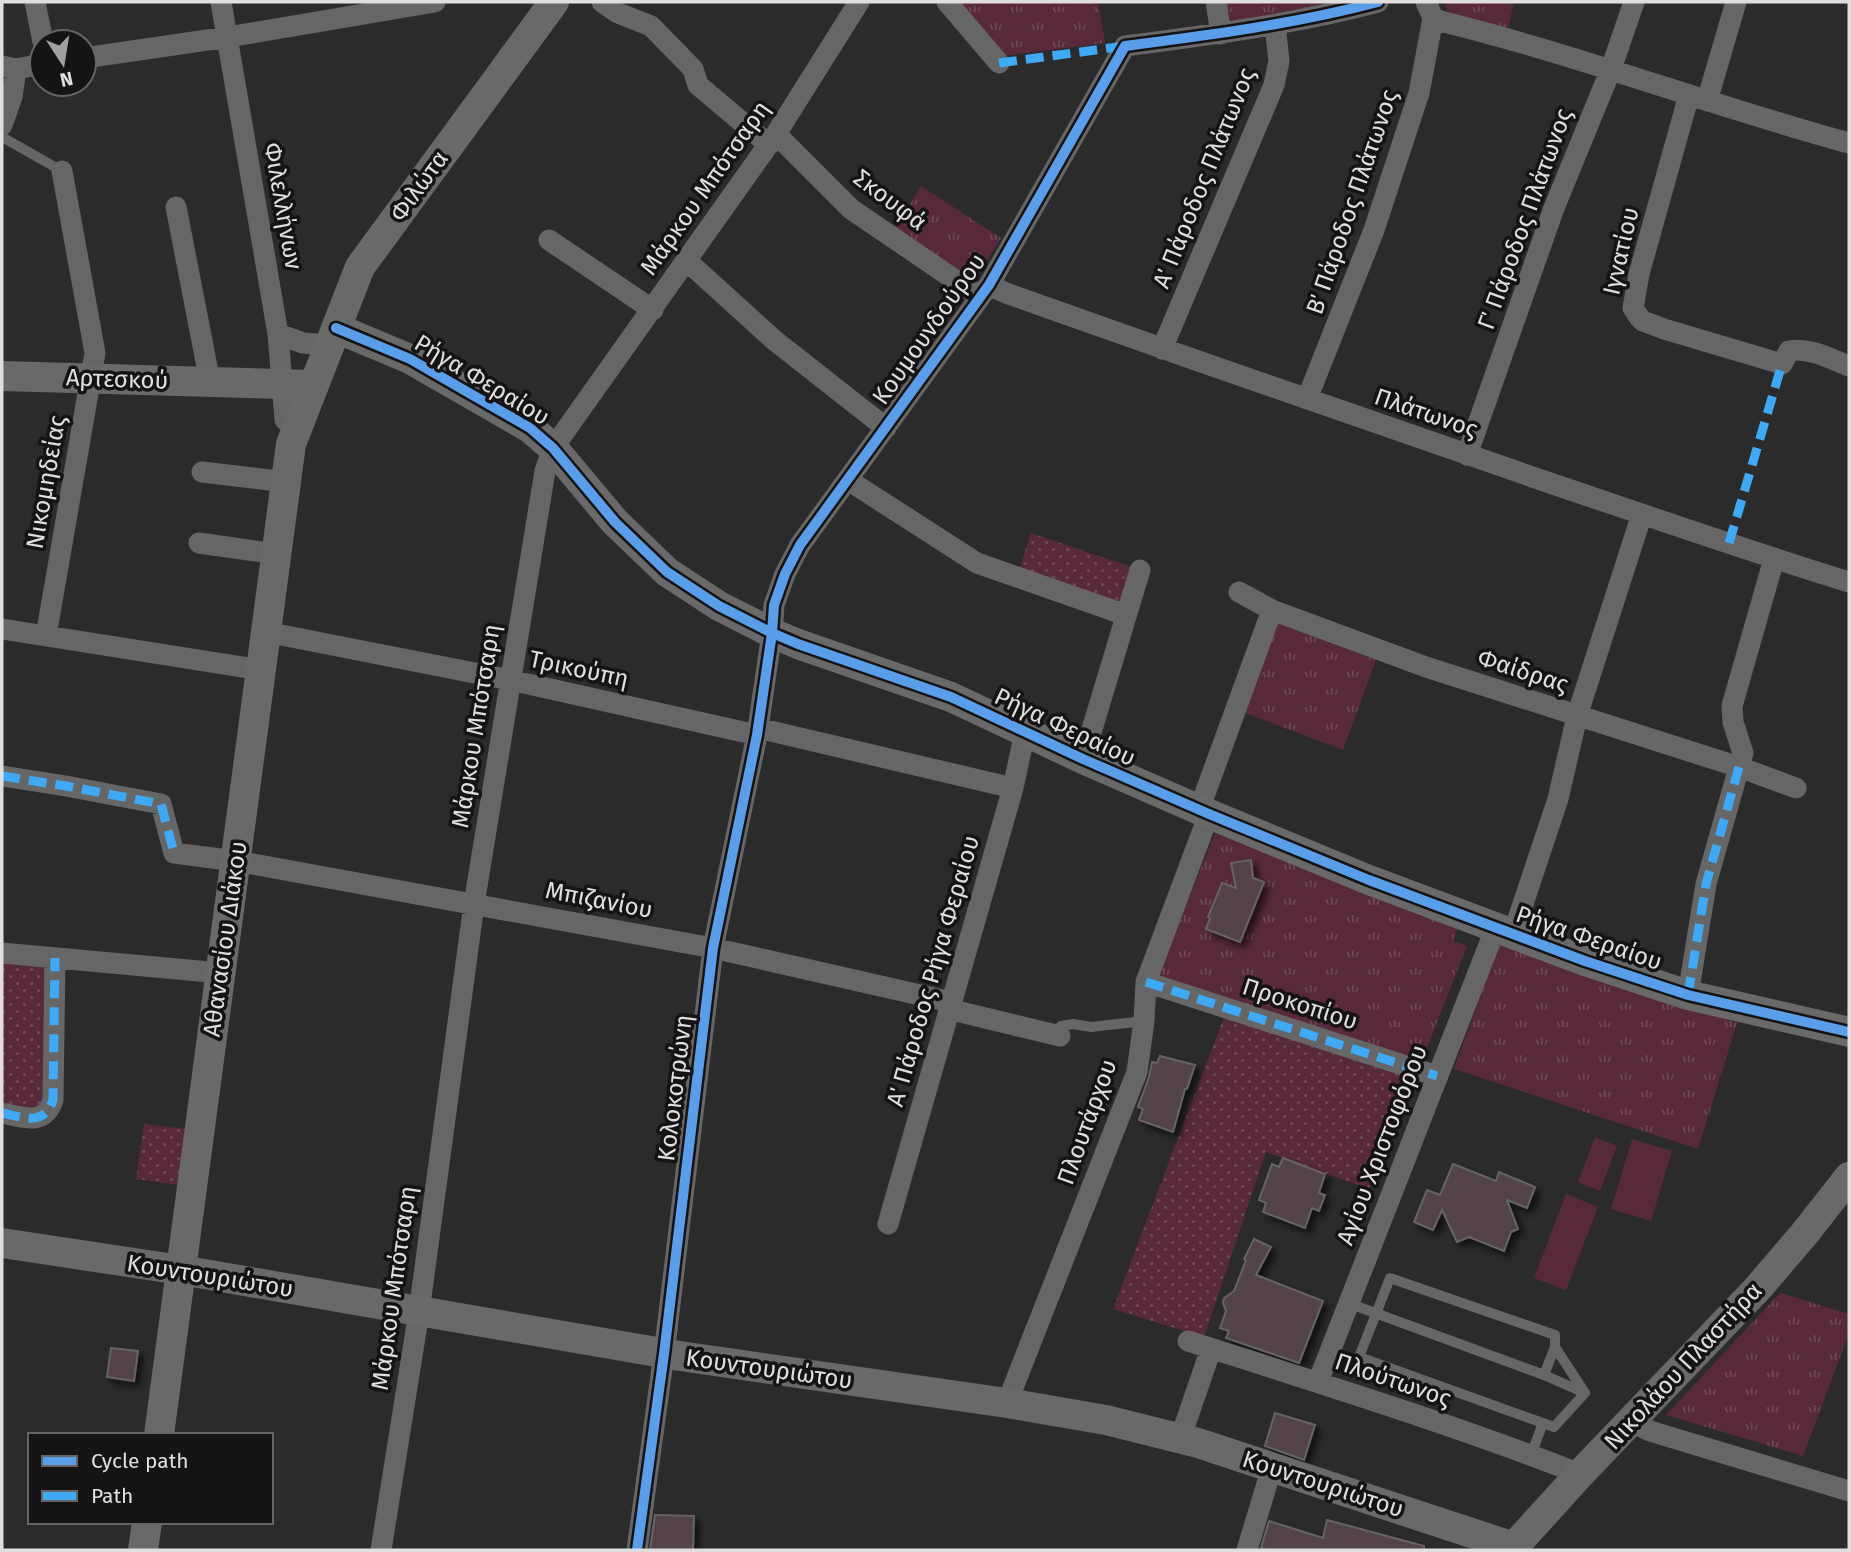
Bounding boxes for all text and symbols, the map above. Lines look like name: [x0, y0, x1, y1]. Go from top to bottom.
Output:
north arrow: [28, 28, 98, 98]
street label: Α΄ Πάροδος Πλάτωνος: [1147, 64, 1261, 292]
text: N: [58, 67, 75, 92]
street label: Β΄ Πάροδος Πλάτωνος: [1300, 86, 1404, 318]
street label: Μάρκου Μπότσαρη: [634, 96, 776, 280]
street label: Γ΄ Πάροδος Πλάτωνος: [1472, 105, 1578, 333]
street label: Φιλελλήνων: [258, 140, 308, 272]
street label: Φιλώτα: [384, 145, 454, 227]
street label: Σκουφά: [848, 164, 932, 236]
street label: Ιγνατίου: [1597, 204, 1645, 298]
street label: Κουμουνδούρου: [866, 248, 992, 410]
street label: Ρήγα Φεραίου: [409, 329, 555, 431]
street label: Αρτεσκού: [65, 363, 169, 395]
street label: Πλάτωνος: [1371, 382, 1481, 444]
street label: Νικομηδείας: [20, 413, 72, 551]
street label: Μάρκου Μπότσαρη: [446, 622, 506, 830]
street label: Φαίδρας: [1474, 643, 1572, 699]
street label: Τρικούπη: [527, 645, 631, 693]
street label: Ρήγα Φεραίου: [990, 682, 1140, 772]
street label: Α΄ Πάροδος Ρήγα Φεραίου: [881, 832, 985, 1110]
street label: Αθανασίου Διάκου: [197, 839, 253, 1039]
street label: Μπιζανίου: [543, 876, 655, 924]
street label: Ρήγα Φεραίου: [1512, 900, 1666, 976]
street label: Προκοπίου: [1239, 972, 1361, 1036]
street label: Κολοκοτρώνη: [652, 1013, 698, 1163]
street label: Αγίου Χριστοφόρου: [1331, 1041, 1433, 1249]
street label: Πλουτάρχου: [1051, 1055, 1123, 1189]
street label: Μάρκου Μπότσαρη: [366, 1184, 422, 1392]
street label: Κουντουριώτου: [125, 1249, 295, 1303]
street label: Νικολάου Πλαστήρα: [1598, 1277, 1768, 1455]
street label: Κουντουριώτου: [684, 1343, 854, 1395]
street label: Πλούτωνος: [1331, 1347, 1455, 1413]
legend: [28, 1433, 273, 1524]
street label: Κουντουριώτου: [1239, 1445, 1407, 1523]
text: Cycle path: [91, 1448, 189, 1474]
text: Path: [91, 1483, 133, 1509]

